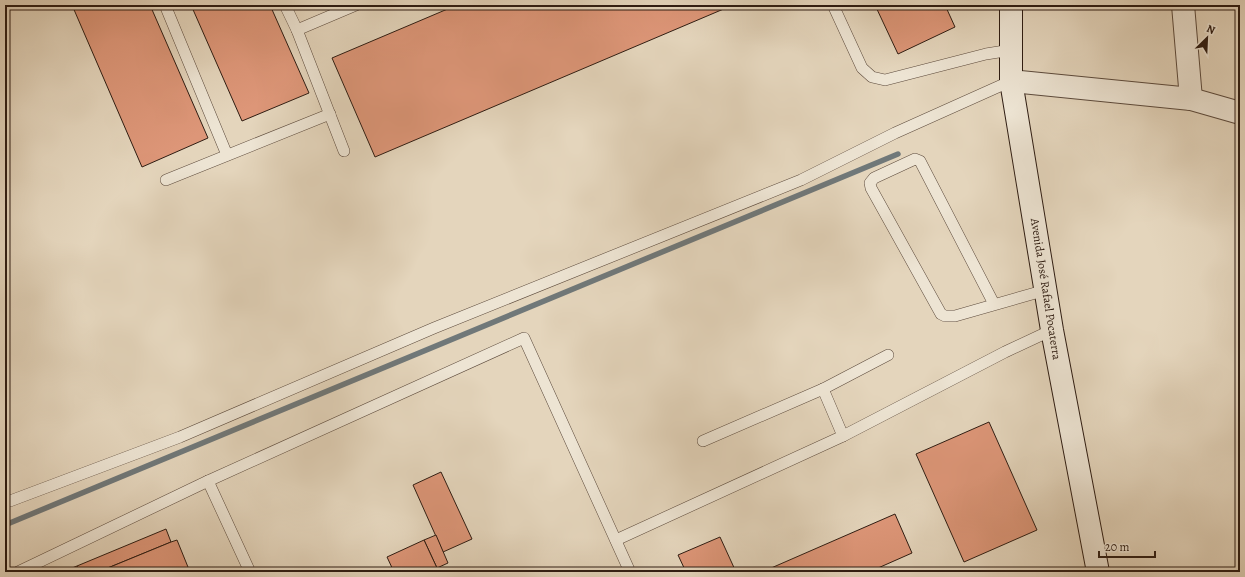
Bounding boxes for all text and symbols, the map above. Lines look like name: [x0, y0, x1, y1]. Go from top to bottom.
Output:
north arrow: [1187, 18, 1227, 58]
text: N: [1204, 21, 1218, 38]
street label: Avenida José Rafael Pocaterra: [1027, 216, 1065, 361]
scale bar: [1099, 533, 1155, 559]
text: 20 m: [1105, 539, 1129, 555]

